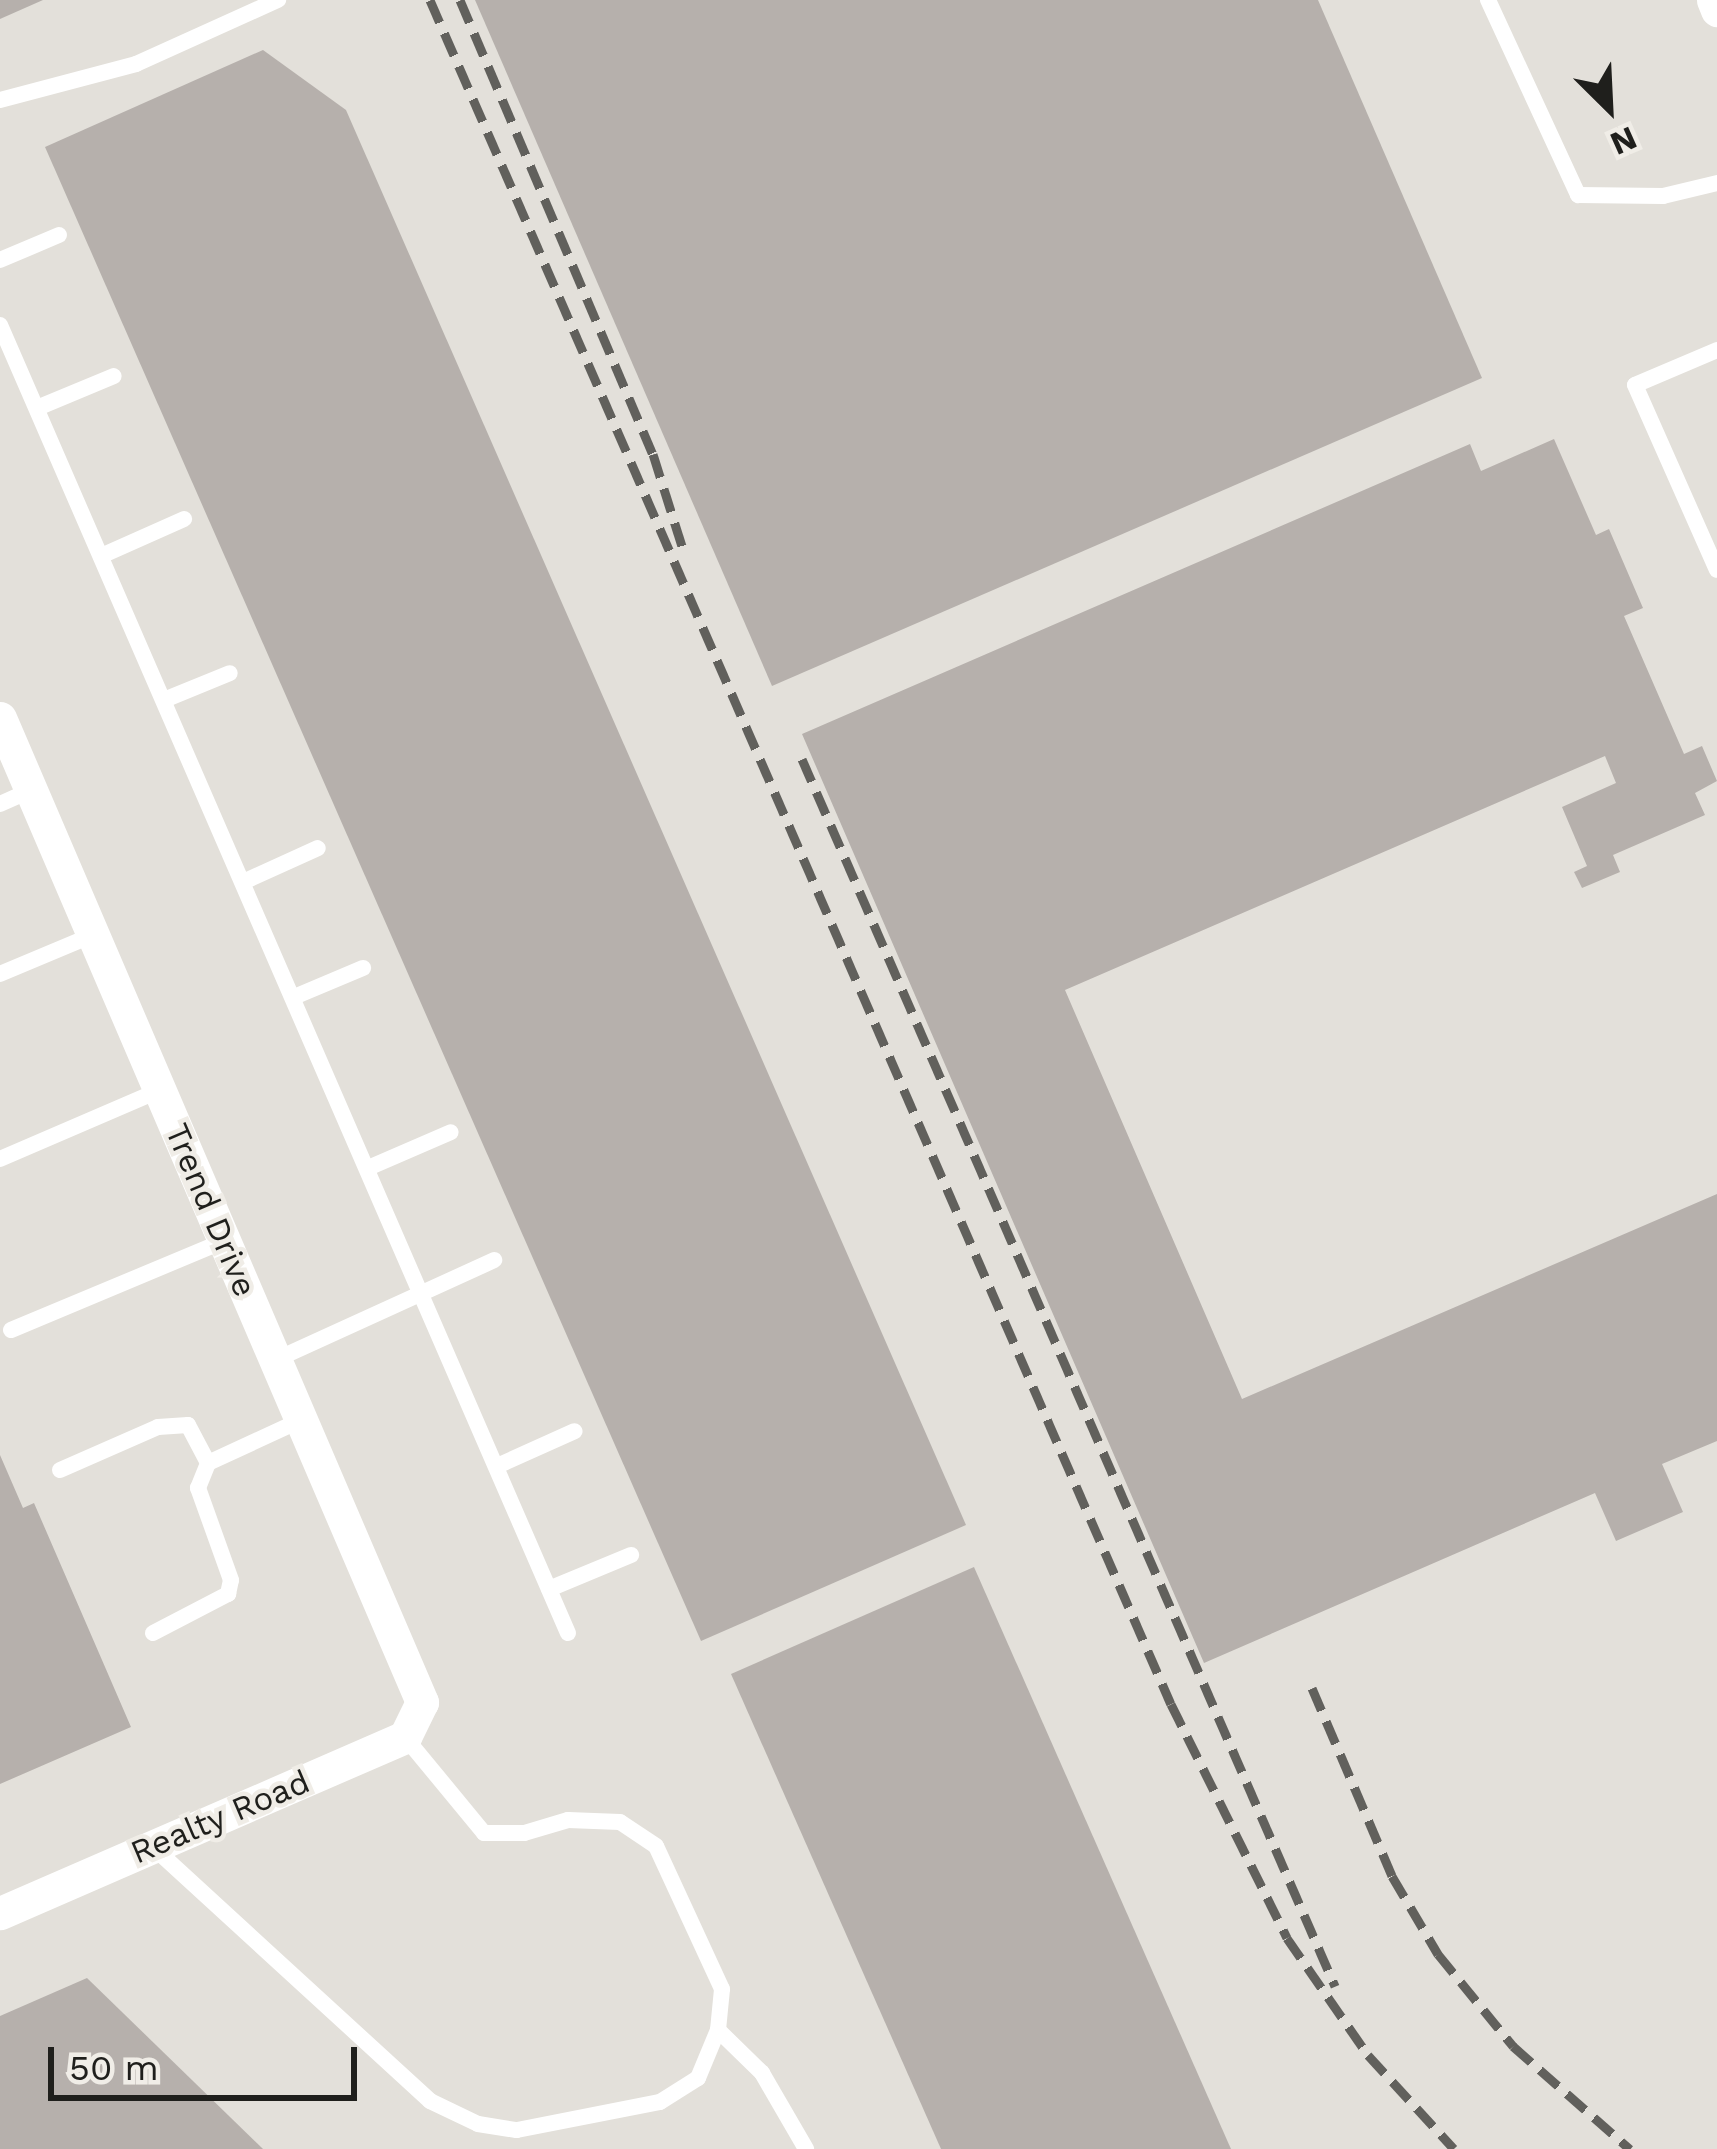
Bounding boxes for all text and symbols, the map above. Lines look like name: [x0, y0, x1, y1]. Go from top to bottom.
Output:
north arrow: [1549, 48, 1669, 168]
text: N: [1605, 119, 1643, 164]
street label: Trend Drive: [157, 1118, 265, 1302]
street label: Realty Road: [124, 1761, 316, 1873]
scale bar: [54, 2023, 363, 2097]
text: 50 m: [69, 2047, 159, 2089]

